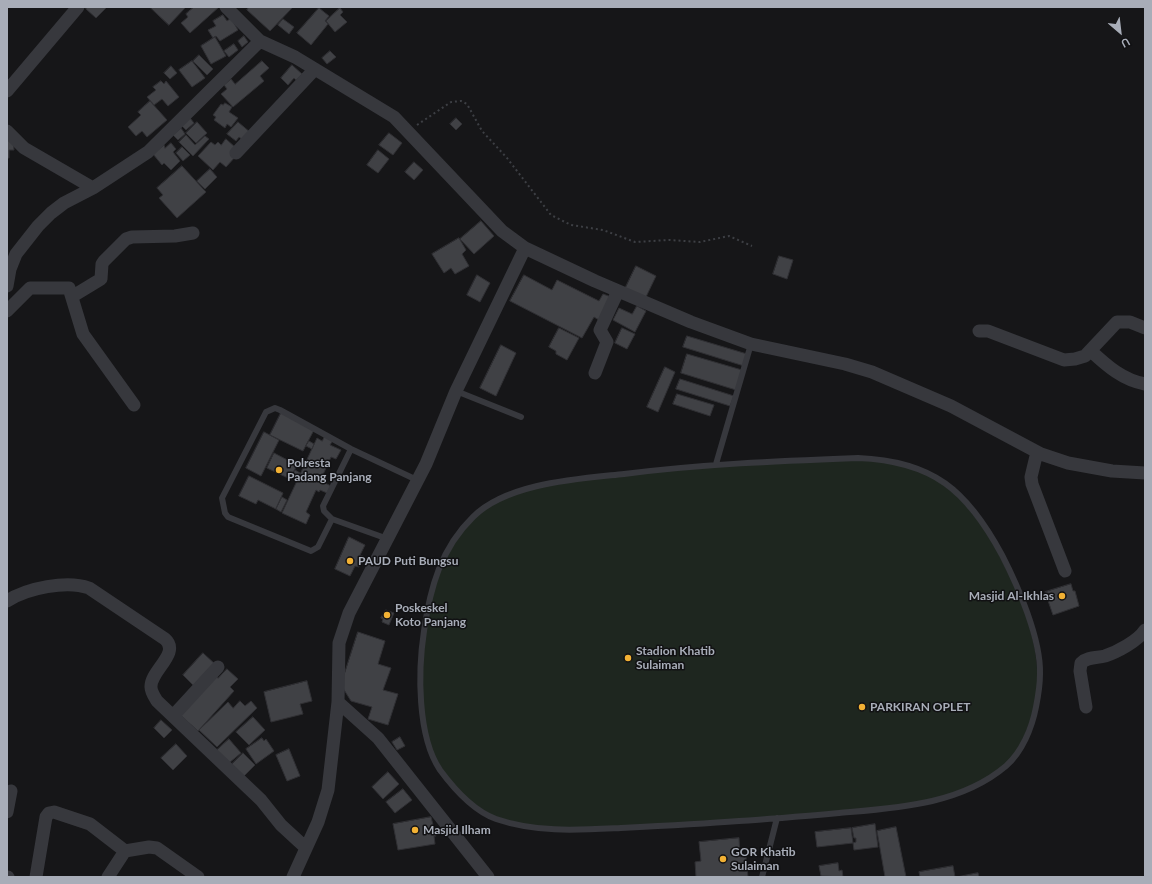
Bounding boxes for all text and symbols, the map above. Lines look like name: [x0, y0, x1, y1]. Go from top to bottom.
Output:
north arrow: [1100, 12, 1140, 52]
text: U: [1119, 35, 1133, 51]
place label: Polresta Padang Panjang: [287, 456, 372, 484]
marker: Polresta Padang Panjang: [274, 465, 284, 475]
place label: PAUD Puti Bungsu: [358, 554, 458, 568]
marker: PAUD Puti Bungsu: [345, 556, 355, 566]
place label: Masjid Al-Ikhlas: [969, 589, 1054, 603]
marker: Masjid Al-Ikhlas: [1057, 591, 1067, 601]
place label: Poskeskel Koto Panjang: [395, 601, 466, 629]
marker: Poskeskel Koto Panjang: [382, 610, 392, 620]
place label: Stadion Khatib Sulaiman: [636, 644, 715, 672]
marker: Stadion Khatib Sulaiman: [623, 653, 633, 663]
place label: PARKIRAN OPLET: [870, 700, 970, 714]
marker: PARKIRAN OPLET: [857, 702, 867, 712]
place label: Masjid Ilham: [423, 823, 491, 837]
marker: Masjid Ilham: [410, 825, 420, 835]
place label: GOR Khatib Sulaiman: [731, 845, 796, 873]
marker: GOR Khatib Sulaiman: [718, 854, 728, 864]

